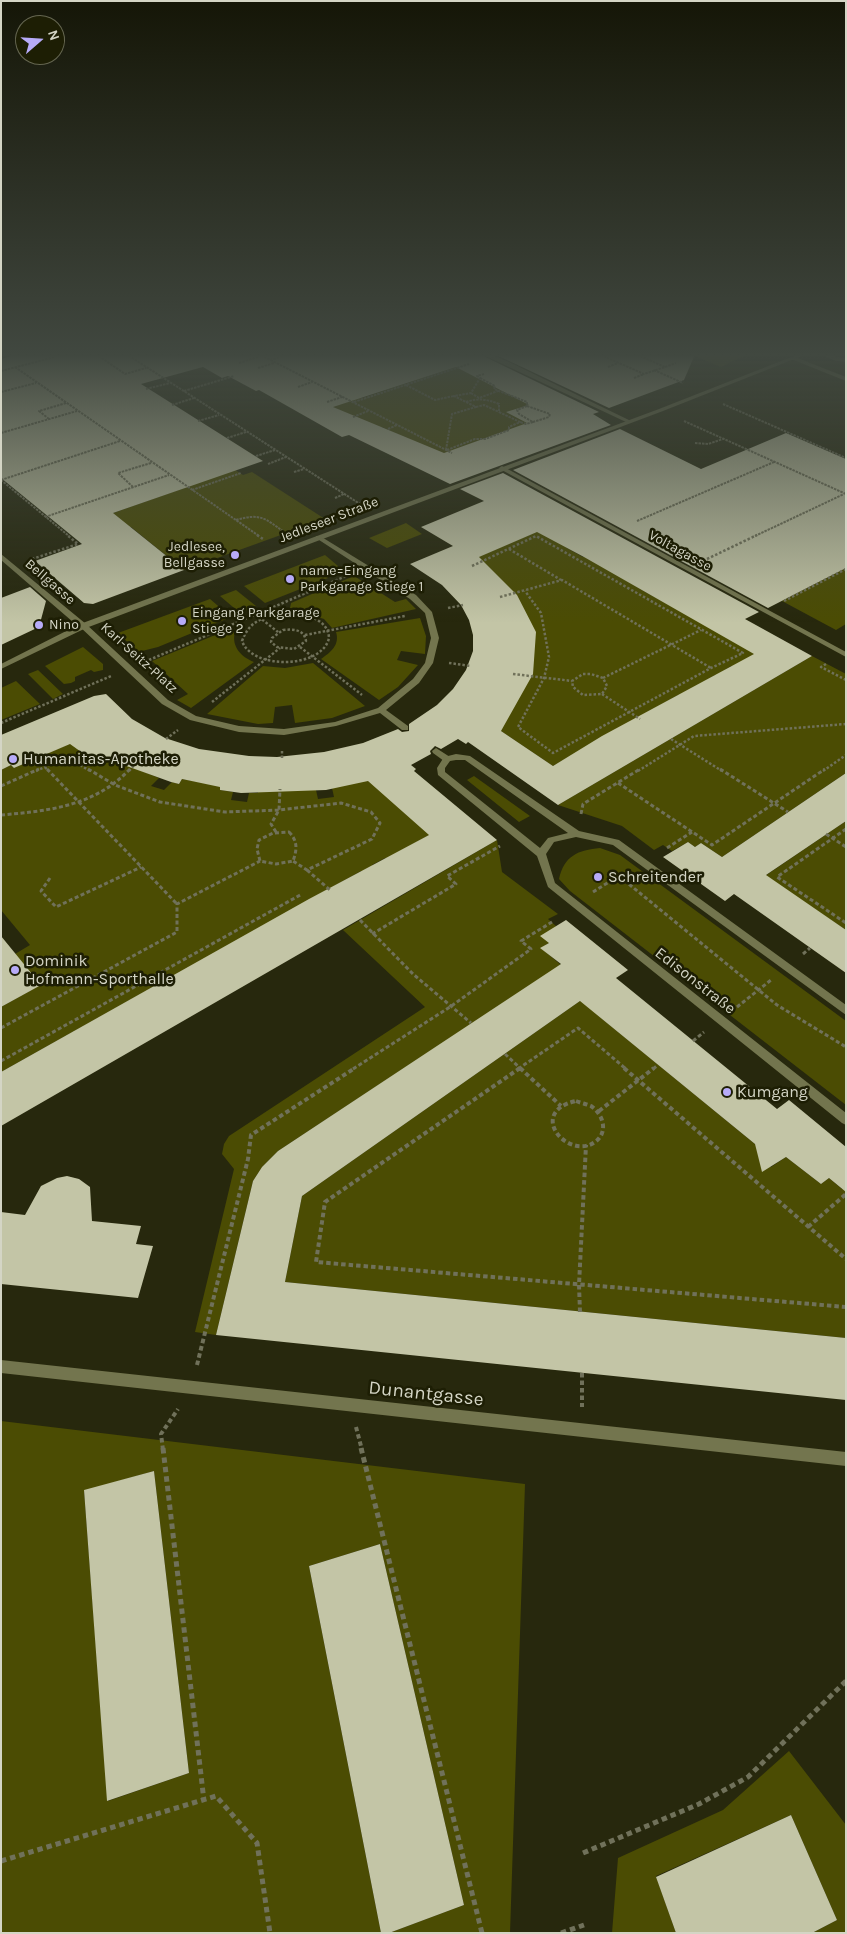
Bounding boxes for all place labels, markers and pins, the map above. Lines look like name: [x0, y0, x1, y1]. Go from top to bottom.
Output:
place label: Jedlesee, Bellgasse: [164, 539, 225, 572]
marker: Jedlesee, Bellgasse: [229, 549, 241, 561]
place label: name=Eingang Parkgarage Stiege 1: [300, 563, 423, 596]
marker: name=Eingang Parkgarage Stiege 1: [284, 573, 296, 585]
place label: Eingang Parkgarage Stiege 2: [192, 605, 320, 638]
marker: Eingang Parkgarage Stiege 2: [176, 615, 188, 627]
place label: Nino: [49, 617, 79, 633]
marker: Nino: [33, 619, 45, 631]
place label: Humanitas-Apotheke: [23, 749, 179, 769]
marker: Humanitas-Apotheke: [7, 753, 19, 765]
place label: Schreitender: [608, 867, 702, 887]
marker: Schreitender: [592, 871, 604, 883]
place label: Dominik Hofmann-Sporthalle: [25, 951, 174, 989]
marker: Dominik Hofmann-Sporthalle: [9, 964, 21, 976]
place label: Kumgang: [737, 1082, 808, 1102]
marker: Kumgang: [721, 1086, 733, 1098]

